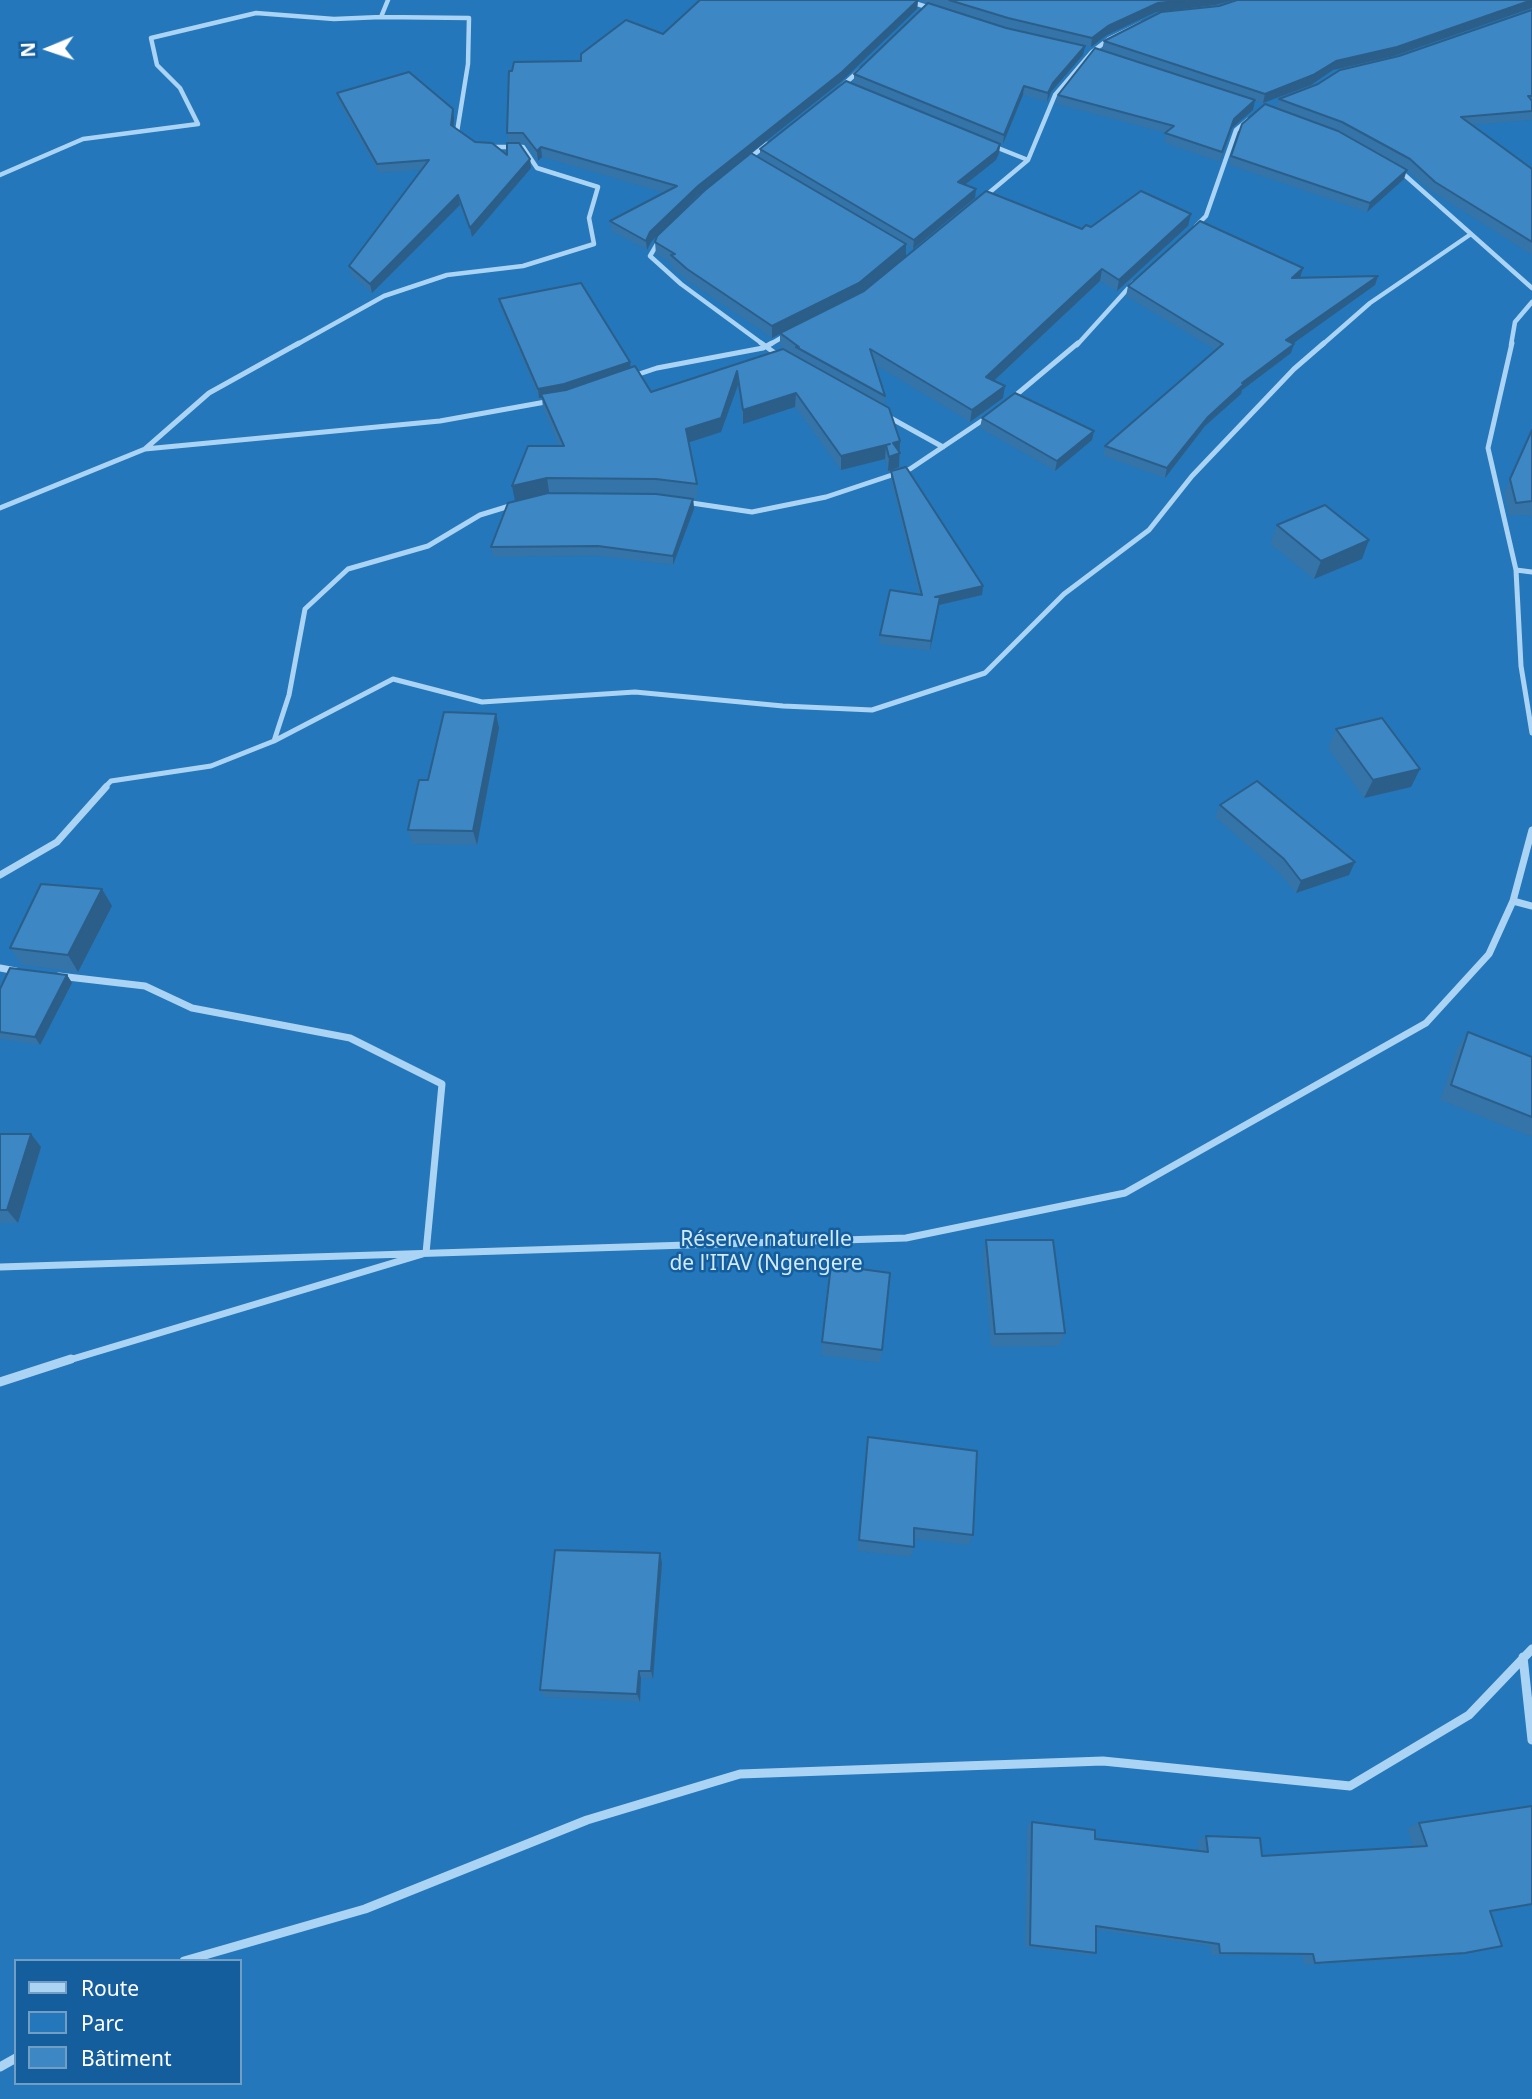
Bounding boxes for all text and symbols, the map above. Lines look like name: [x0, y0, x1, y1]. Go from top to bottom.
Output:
north arrow: [14, 14, 84, 84]
text: N: [15, 42, 41, 58]
park label: Réserve naturelle de l'ITAV (Ngengere: [669, 1227, 863, 1277]
legend: [14, 1959, 242, 2085]
text: Route: [81, 1974, 139, 2002]
text: Parc: [81, 2009, 124, 2037]
text: Bâtiment: [81, 2044, 171, 2072]

